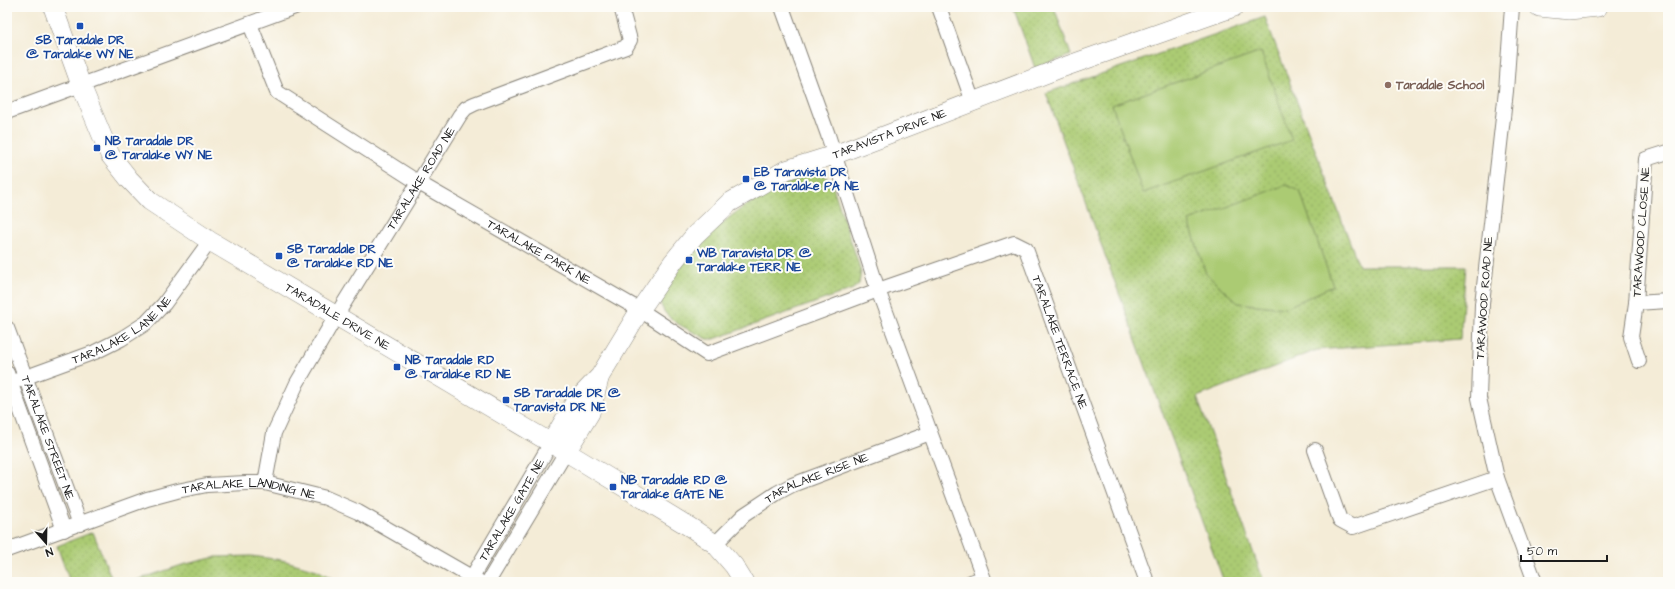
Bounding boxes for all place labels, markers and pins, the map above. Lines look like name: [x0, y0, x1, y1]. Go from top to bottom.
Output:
marker: SB Taradale DR @ Taralake WY NE: [75, 21, 85, 31]
place label: SB Taradale DR @ Taralake WY NE: [26, 32, 135, 63]
place label: Taradale School: [1395, 77, 1484, 94]
marker: Taradale School: [1383, 80, 1393, 90]
place label: NB Taradale DR @ Taralake WY NE: [105, 133, 213, 164]
marker: NB Taradale DR @ Taralake WY NE: [92, 143, 102, 153]
place label: EB Taravista DR @ Taralake PA NE: [754, 164, 860, 195]
marker: EB Taravista DR @ Taralake PA NE: [741, 174, 751, 184]
place label: SB Taradale DR @ Taralake RD NE: [286, 241, 394, 272]
place label: WB Taravista DR @ Taralake TERR NE: [696, 245, 812, 276]
marker: SB Taradale DR @ Taralake RD NE: [274, 251, 284, 261]
marker: WB Taravista DR @ Taralake TERR NE: [684, 255, 694, 265]
place label: NB Taradale RD @ Taralake RD NE: [405, 352, 512, 383]
marker: NB Taradale RD @ Taralake RD NE: [392, 362, 402, 372]
place label: SB Taradale DR @ Taravista DR NE: [513, 385, 621, 416]
marker: SB Taradale DR @ Taravista DR NE: [501, 395, 511, 405]
place label: NB Taradale RD @ Taralake GATE NE: [620, 472, 728, 503]
marker: NB Taradale RD @ Taralake GATE NE: [608, 482, 618, 492]

